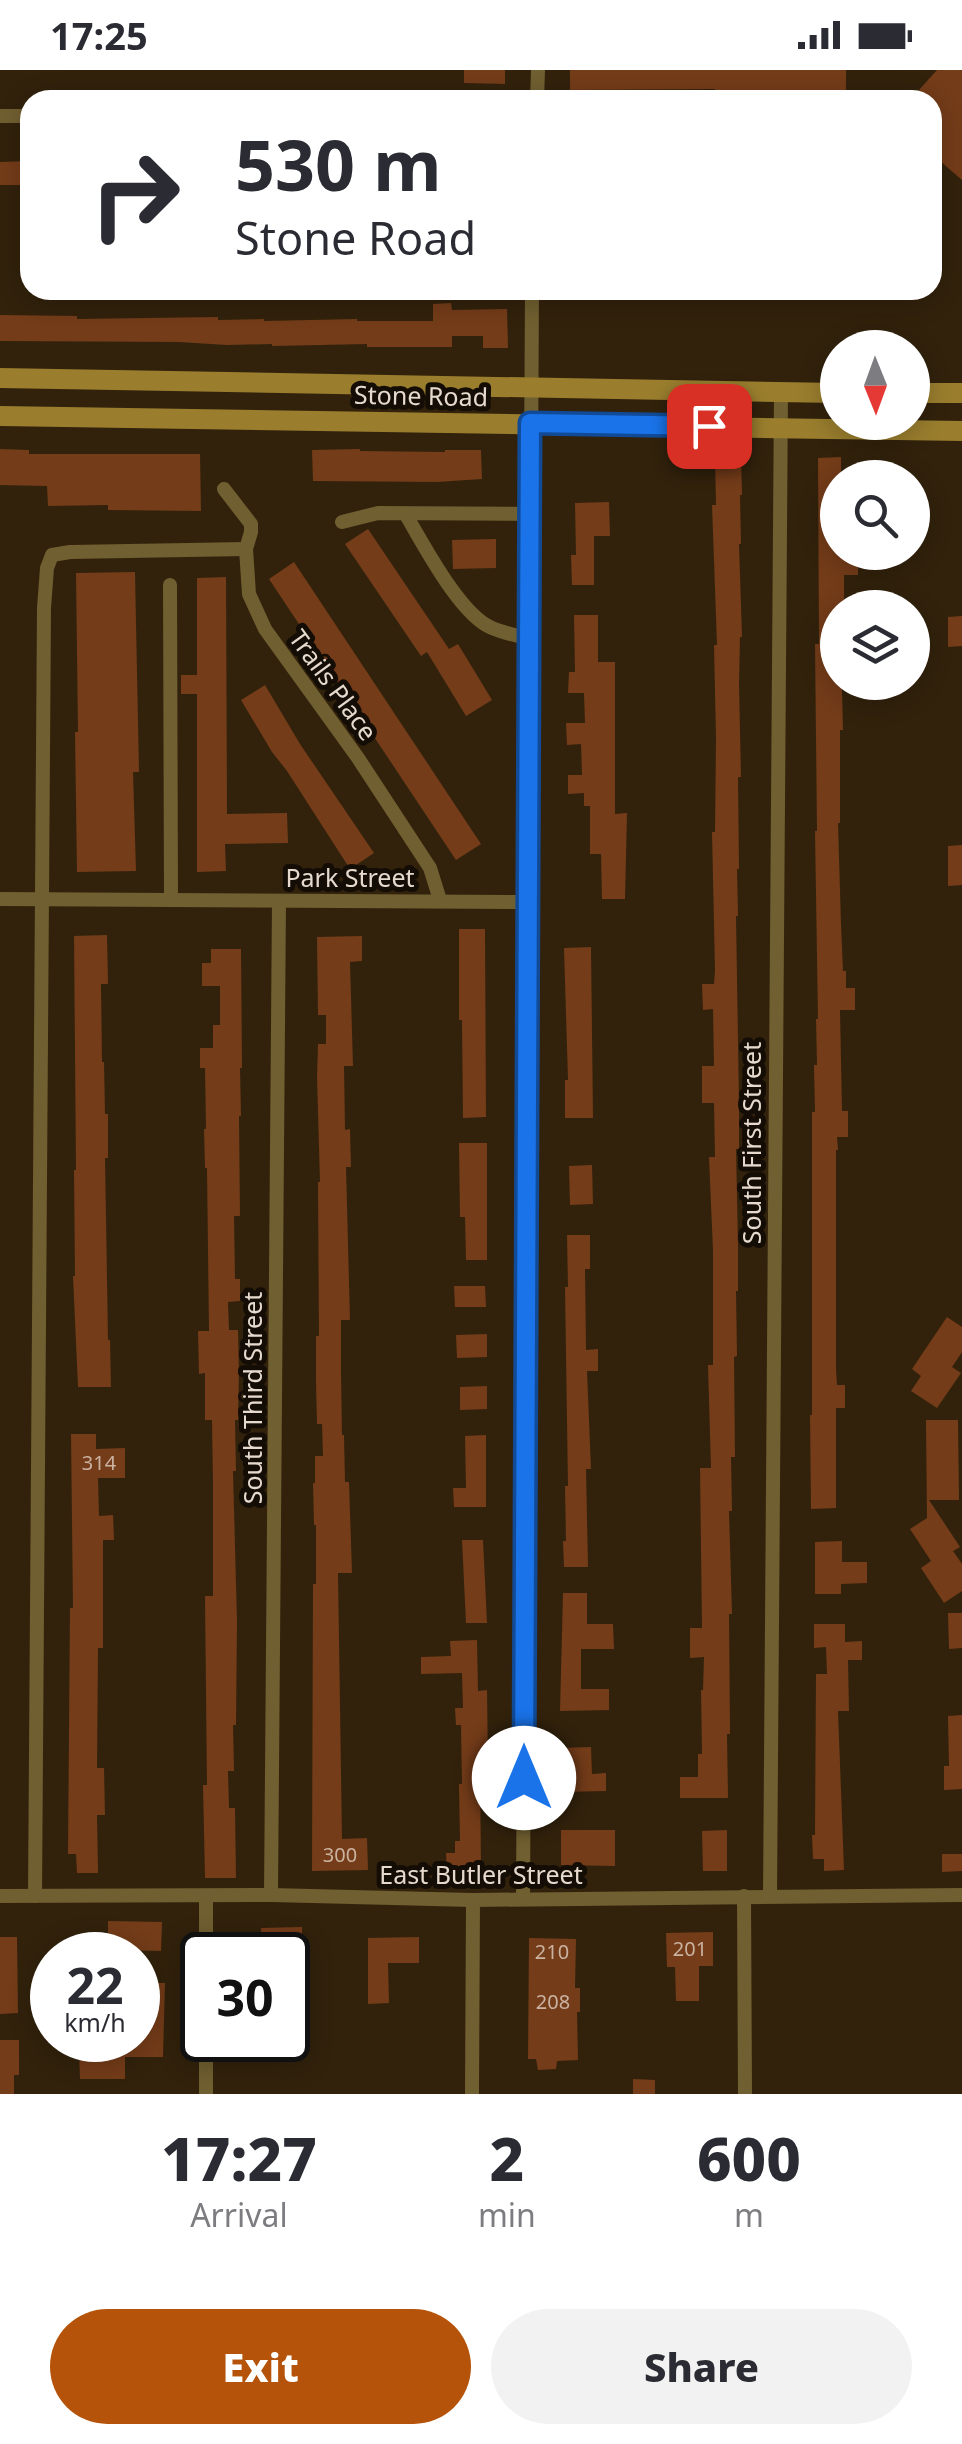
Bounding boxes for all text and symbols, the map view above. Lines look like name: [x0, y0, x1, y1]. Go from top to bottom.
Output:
text: 17:25: [50, 9, 148, 61]
text: 530 m: [235, 116, 442, 212]
icon: right: [70, 130, 200, 260]
text: Stone Road: [235, 207, 476, 268]
north arrow: [820, 330, 930, 440]
map controls: [820, 330, 930, 700]
street label: Stone Road: [354, 377, 488, 413]
pin: [667, 384, 752, 469]
icon: arrive: [682, 399, 737, 454]
button: search: [820, 460, 930, 570]
button: layers: [820, 590, 930, 700]
street label: Trails Place: [282, 622, 386, 747]
street label: Park Street: [285, 860, 415, 894]
street label: South First Street: [734, 1042, 768, 1244]
street label: South Third Street: [235, 1292, 269, 1504]
house number: 314: [82, 1449, 117, 1476]
position arrow: [472, 1726, 576, 1830]
house number: 300: [323, 1841, 357, 1868]
street label: East Butler Street: [379, 1857, 583, 1891]
speed limit sign: 30: [180, 1932, 310, 2062]
house number: 201: [673, 1935, 707, 1962]
house number: 210: [535, 1938, 569, 1965]
text: 22: [66, 1951, 124, 2019]
house number: 208: [536, 1988, 570, 2015]
text: km/h: [64, 2005, 126, 2039]
text: 17:27: [161, 2117, 317, 2199]
text: 2: [490, 2117, 524, 2199]
text: 600: [697, 2117, 801, 2199]
text: Arrival: [190, 2193, 288, 2236]
text: min: [478, 2193, 536, 2236]
text: m: [734, 2193, 764, 2236]
button: Exit: [50, 2309, 471, 2424]
button: Share: [491, 2309, 912, 2424]

